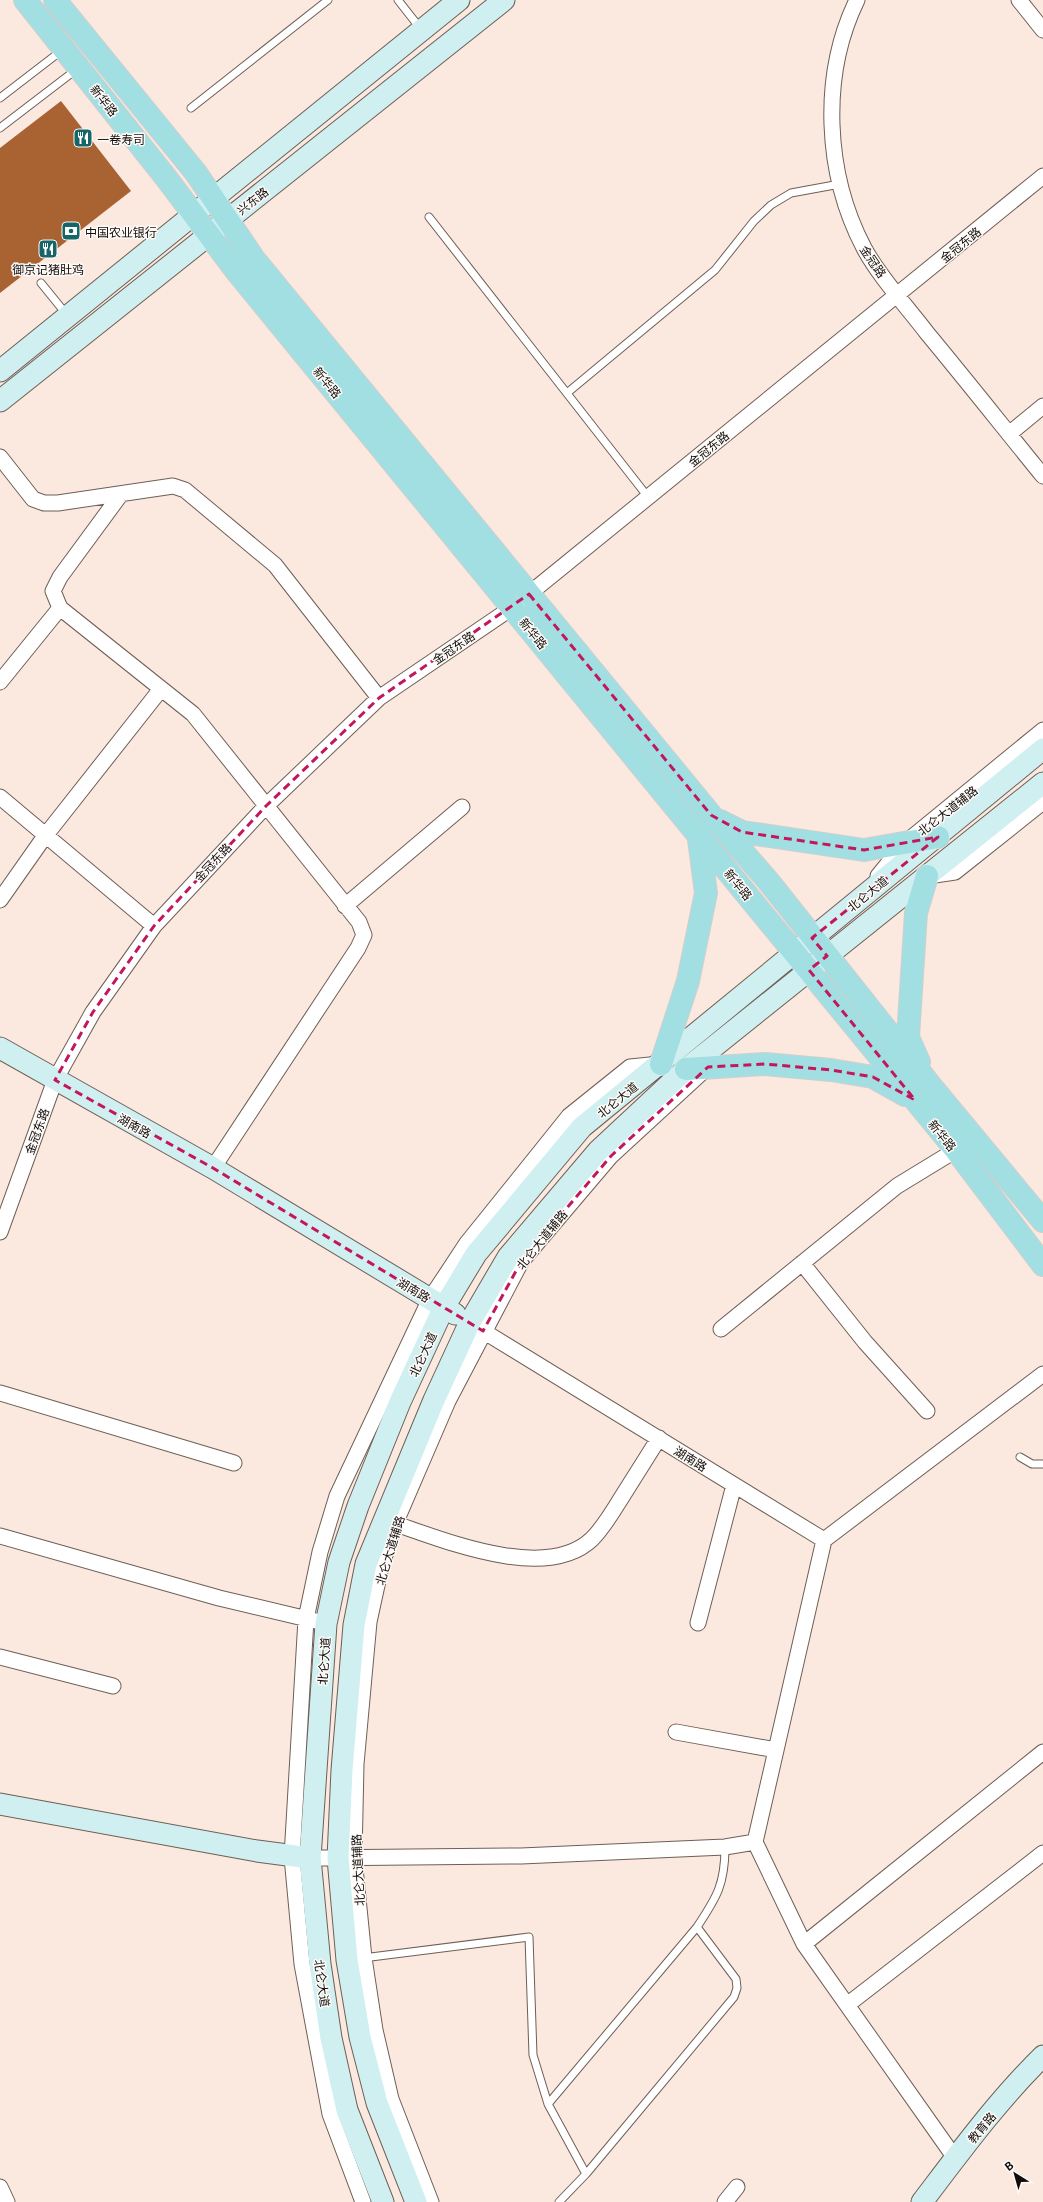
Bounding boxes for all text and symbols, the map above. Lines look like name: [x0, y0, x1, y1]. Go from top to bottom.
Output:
street label: 新华路: [87, 81, 123, 119]
restaurant icon: 一卷寿司: [72, 127, 94, 149]
place label: 一卷寿司: [97, 130, 145, 147]
street label: 兴东路: [233, 182, 271, 218]
bank icon: 中国农业银行: [60, 220, 82, 242]
street label: 金冠东路: [936, 222, 984, 266]
place label: 中国农业银行: [85, 223, 157, 240]
restaurant icon: 御京记猪肚鸡: [37, 238, 59, 260]
street label: 金冠路: [857, 241, 891, 281]
place label: 御京记猪肚鸡: [12, 260, 84, 277]
street label: 新华路: [310, 363, 346, 401]
street label: 金冠东路: [684, 426, 732, 470]
street label: 新华路: [516, 614, 552, 652]
street label: 金冠东路: [428, 627, 478, 667]
street label: 北仑大道辅路: [913, 781, 981, 839]
street label: 金冠东路: [189, 839, 235, 885]
street label: 新华路: [721, 865, 757, 903]
street label: 北仑大道: [843, 871, 891, 915]
street label: 北仑大道: [593, 1077, 641, 1121]
street label: 金冠东路: [20, 1106, 52, 1156]
street label: 湖南路: [115, 1109, 155, 1141]
street label: 新华路: [925, 1116, 961, 1154]
street label: 北仑大道辅路: [512, 1206, 570, 1272]
street label: 湖南路: [394, 1272, 434, 1306]
street label: 北仑大道: [404, 1329, 440, 1379]
street label: 湖南路: [671, 1441, 711, 1475]
street label: 北仑大道辅路: [370, 1513, 408, 1587]
street label: 北仑大道: [313, 1636, 333, 1686]
street label: 北仑大道辅路: [347, 1834, 367, 1906]
street label: 北仑大道: [311, 1958, 335, 2008]
street label: 教育路: [963, 2108, 999, 2146]
north arrow: [995, 2154, 1035, 2194]
text: B: [1001, 2156, 1017, 2174]

